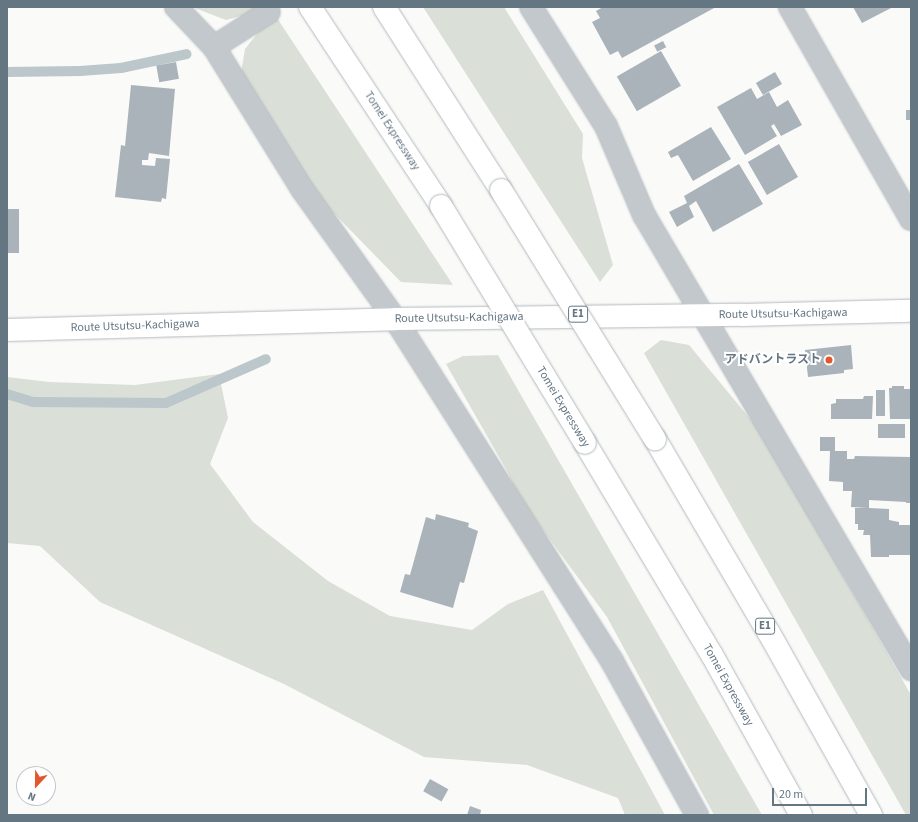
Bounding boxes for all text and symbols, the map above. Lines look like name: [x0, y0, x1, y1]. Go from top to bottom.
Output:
street label: Tomei Expressway: [361, 89, 423, 173]
road number: E1: [568, 305, 588, 323]
street label: Route Utsutsu-Kachigawa: [718, 306, 848, 322]
street label: Route Utsutsu-Kachigawa: [394, 310, 524, 326]
street label: Route Utsutsu-Kachigawa: [70, 317, 200, 335]
place label: アドバントラスト: [725, 353, 821, 367]
marker: アドバントラスト: [824, 355, 834, 365]
street label: Tomei Expressway: [533, 364, 593, 450]
road number: E1: [755, 617, 775, 635]
street label: Tomei Expressway: [700, 641, 756, 729]
north arrow: [16, 766, 56, 806]
scale bar: [774, 780, 869, 806]
text: 20 m: [779, 786, 803, 803]
text: N: [25, 788, 38, 805]

